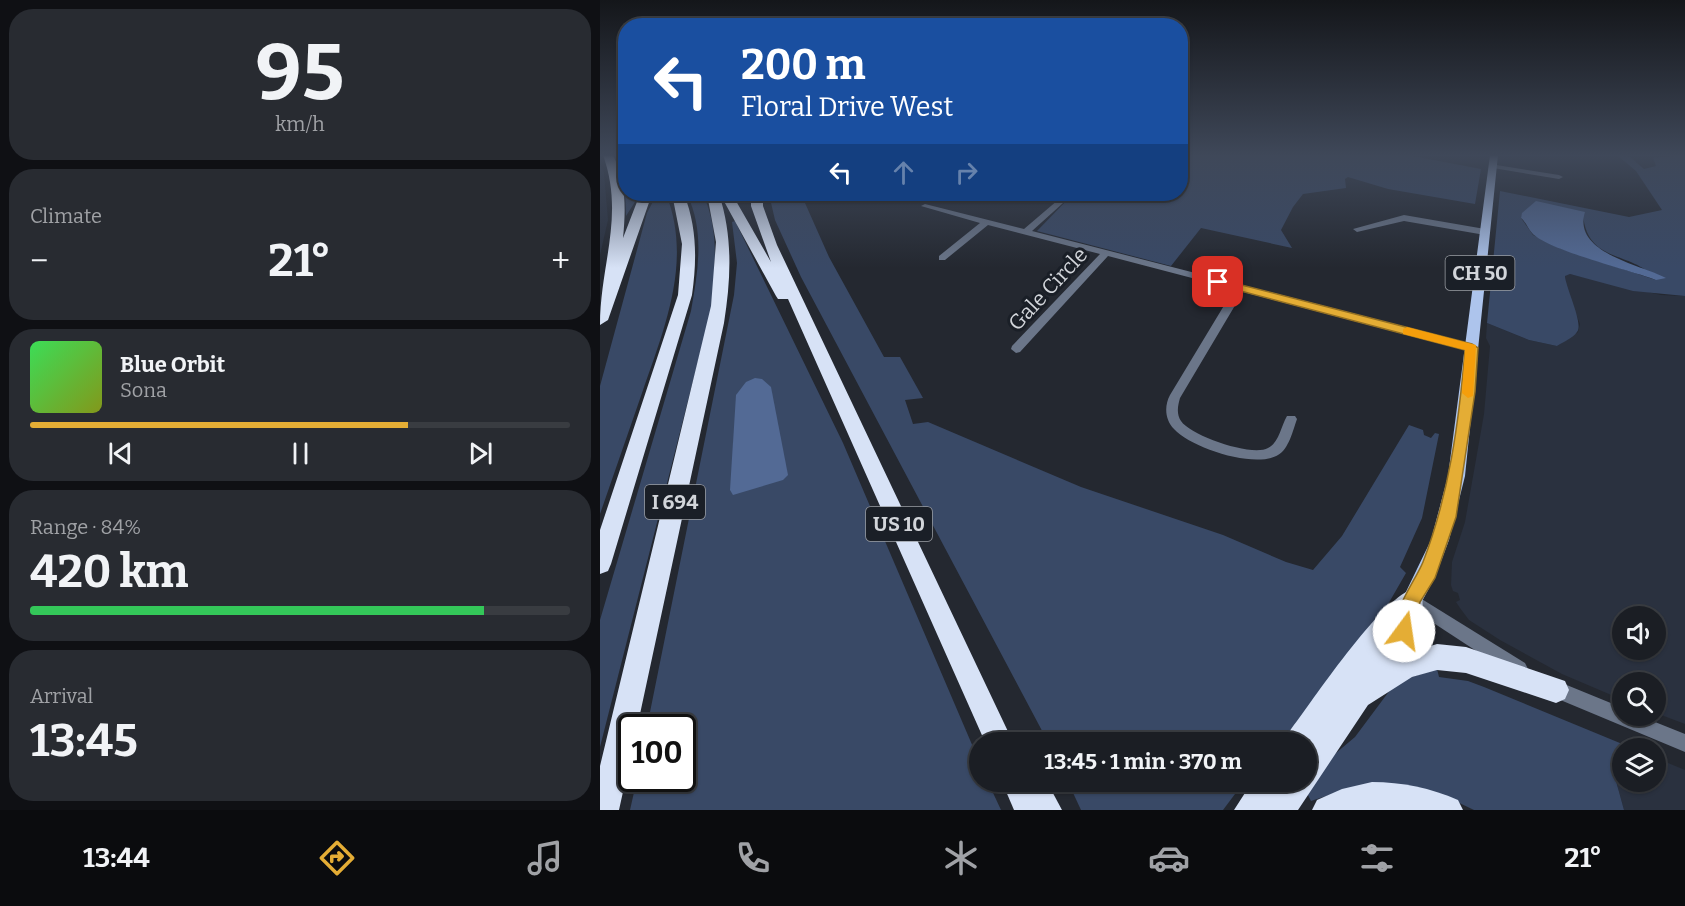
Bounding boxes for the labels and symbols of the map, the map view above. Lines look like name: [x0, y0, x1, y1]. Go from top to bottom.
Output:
street label: Gale Circle: [1003, 242, 1093, 336]
pin: [1192, 256, 1243, 307]
road number: CH 50: [1446, 256, 1514, 290]
road number: I 694: [645, 485, 705, 519]
road number: US 10: [866, 507, 932, 541]
position arrow: [1372, 599, 1436, 663]
speed limit sign: 100: [618, 714, 696, 792]

